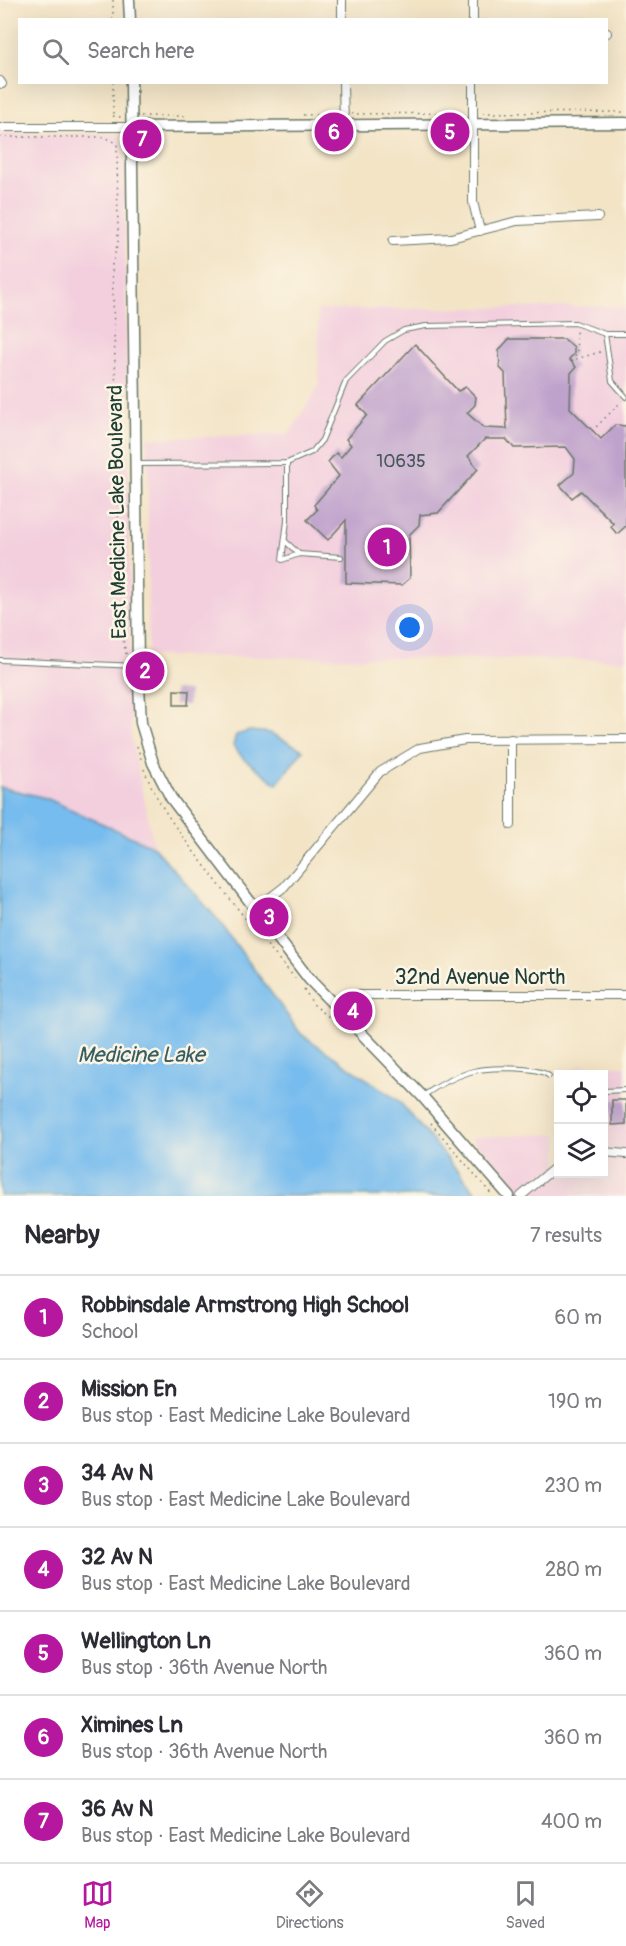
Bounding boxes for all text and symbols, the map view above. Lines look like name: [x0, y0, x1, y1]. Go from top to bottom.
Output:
search box: [18, 18, 608, 84]
icon: search: [39, 35, 72, 68]
text: Search here: [87, 37, 194, 65]
pin: 6: [314, 110, 354, 154]
pin: 5: [430, 110, 470, 154]
pin: 7: [122, 116, 162, 162]
street label: East Medicine Lake Boulevard: [102, 385, 133, 639]
house number: 10635: [376, 450, 426, 473]
pin: 1: [368, 524, 406, 570]
your location: [395, 613, 424, 642]
pin: 2: [126, 648, 164, 694]
pin: 3: [250, 894, 288, 940]
street label: 32nd Avenue North: [395, 964, 565, 991]
pin: 4: [334, 988, 372, 1034]
water label: Medicine Lake: [78, 1041, 207, 1069]
map controls: [554, 1070, 608, 1178]
button: locate: [554, 1070, 608, 1124]
button: layers: [554, 1124, 608, 1178]
text: Nearby: [24, 1219, 100, 1251]
text: 7 results: [530, 1223, 602, 1248]
text: Robbinsdale Armstrong High School: [81, 1291, 409, 1319]
text: 1: [40, 1305, 47, 1330]
text: 60 m: [555, 1305, 602, 1330]
text: School: [81, 1319, 138, 1344]
text: Mission En: [81, 1375, 177, 1403]
text: 2: [38, 1389, 49, 1414]
text: 190 m: [548, 1389, 602, 1414]
text: Bus stop · East Medicine Lake Boulevard: [81, 1403, 411, 1428]
text: 34 Av N: [81, 1459, 153, 1487]
text: 3: [38, 1473, 49, 1498]
text: 230 m: [545, 1473, 602, 1498]
text: Bus stop · East Medicine Lake Boulevard: [81, 1487, 411, 1512]
text: 32 Av N: [81, 1543, 153, 1571]
text: 4: [38, 1557, 49, 1582]
text: 280 m: [545, 1557, 602, 1582]
text: Bus stop · East Medicine Lake Boulevard: [81, 1571, 411, 1596]
text: Wellington Ln: [81, 1627, 211, 1655]
text: 5: [38, 1641, 49, 1666]
text: 360 m: [543, 1641, 602, 1666]
text: Bus stop · 36th Avenue North: [81, 1655, 327, 1680]
text: Ximines Ln: [81, 1711, 183, 1739]
text: 6: [38, 1725, 49, 1750]
text: 360 m: [543, 1725, 602, 1750]
text: Bus stop · 36th Avenue North: [81, 1739, 327, 1764]
text: 36 Av N: [81, 1795, 153, 1823]
text: 7: [38, 1809, 49, 1834]
text: 400 m: [541, 1809, 602, 1834]
text: Bus stop · East Medicine Lake Boulevard: [81, 1823, 411, 1848]
tab: Map: [81, 1877, 114, 1933]
tab: Directions: [276, 1877, 344, 1933]
tab: Saved: [505, 1877, 545, 1933]

